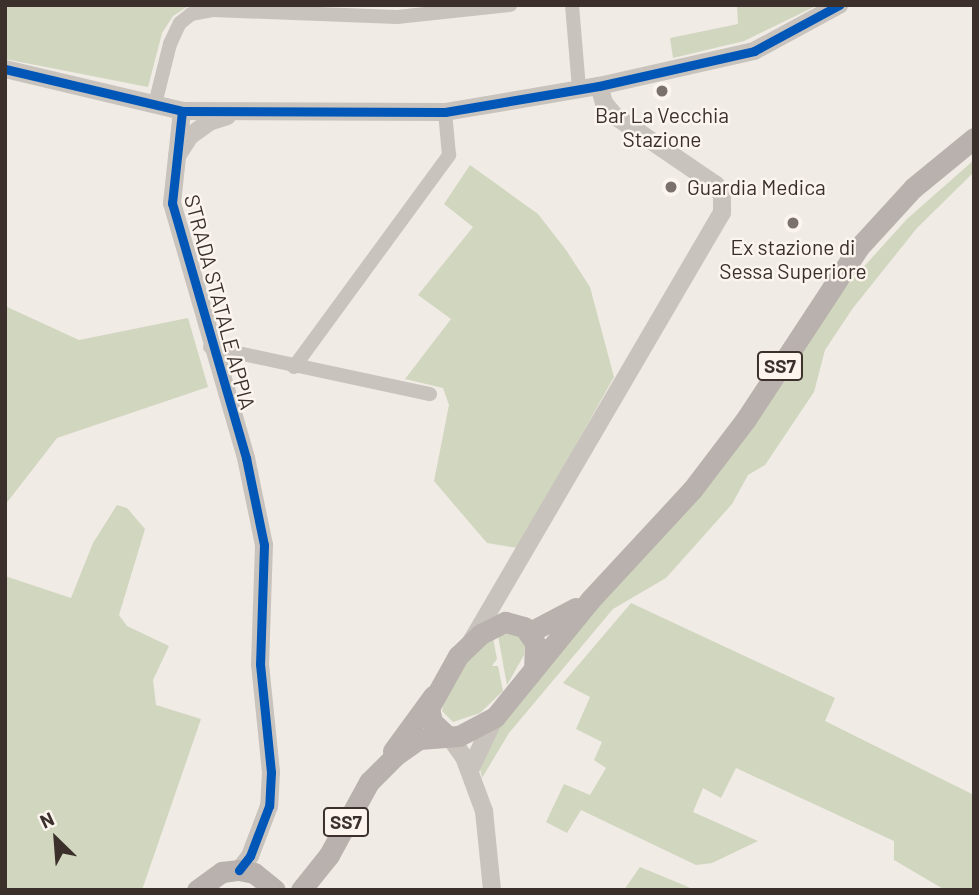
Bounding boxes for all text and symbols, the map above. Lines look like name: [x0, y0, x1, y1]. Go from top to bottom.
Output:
marker: Bar La Vecchia Stazione: [654, 83, 670, 99]
place label: Bar La Vecchia Stazione: [595, 102, 729, 152]
place label: Guardia Medica: [687, 174, 826, 200]
marker: Guardia Medica: [661, 177, 681, 197]
street label: STRADA STATALE APPIA: [179, 192, 261, 412]
marker: Ex stazione di Sessa Superiore: [785, 215, 801, 231]
place label: Ex stazione di Sessa Superiore: [719, 234, 867, 284]
road number: SS7: [756, 350, 804, 382]
north arrow: [21, 804, 91, 874]
text: N: [36, 806, 57, 833]
road number: SS7: [322, 806, 370, 838]

